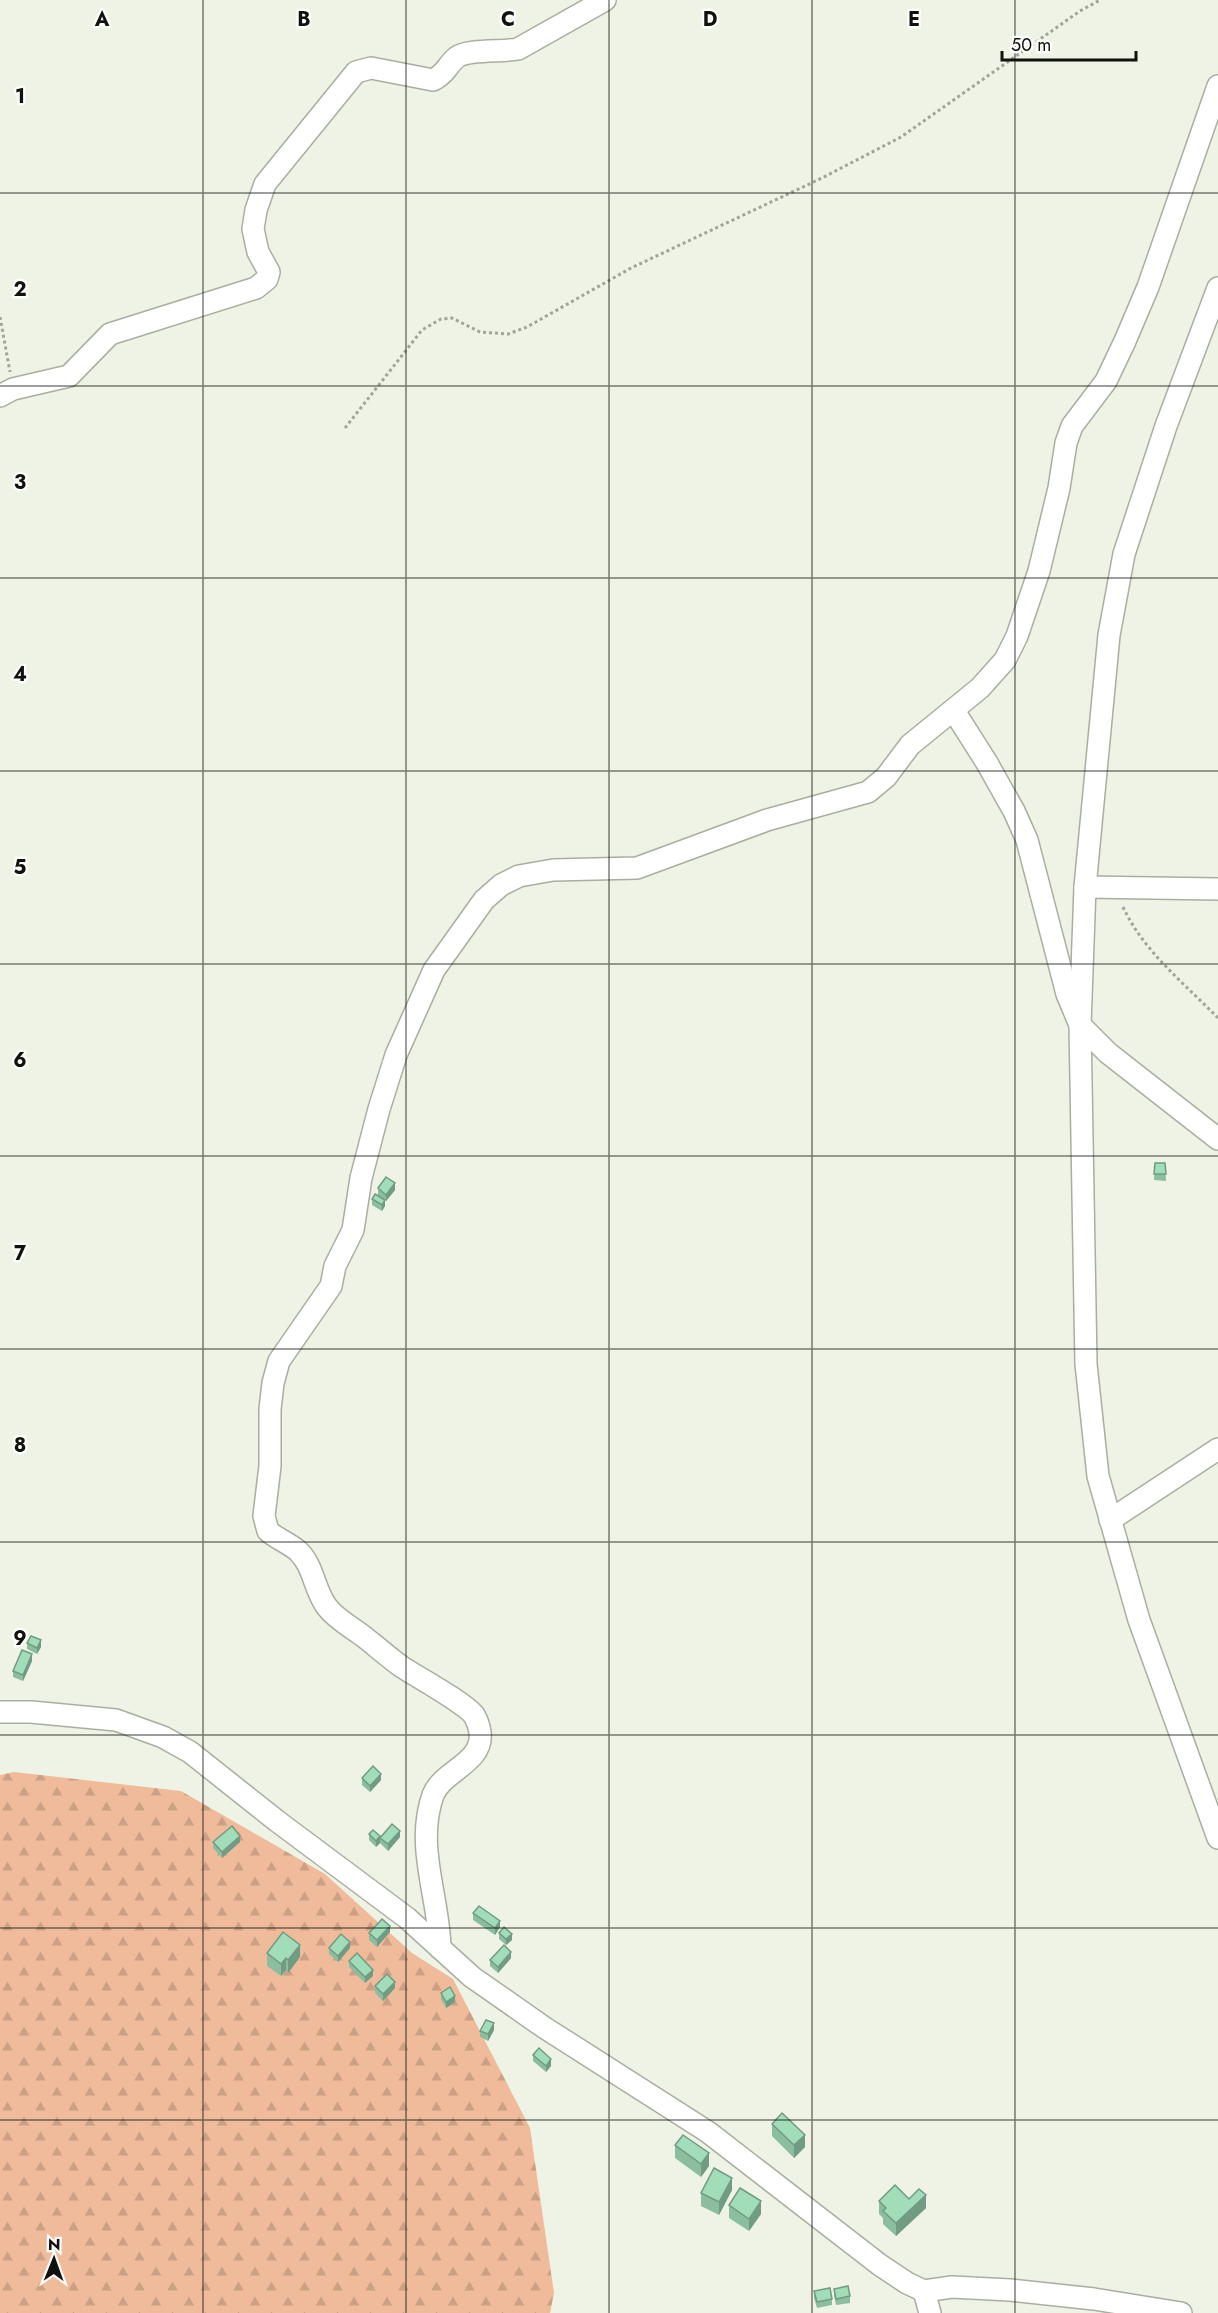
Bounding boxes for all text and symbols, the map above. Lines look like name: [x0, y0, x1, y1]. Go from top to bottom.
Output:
text: A: [94, 5, 110, 34]
text: B: [297, 5, 311, 34]
text: C: [501, 5, 515, 34]
text: D: [703, 5, 717, 34]
text: E: [908, 5, 920, 34]
scale bar: [1002, 24, 1136, 62]
text: 50 m: [1011, 32, 1051, 58]
text: 1: [15, 82, 25, 111]
text: 2: [13, 275, 27, 304]
text: 3: [14, 468, 26, 497]
text: 4: [13, 660, 27, 689]
text: 5: [14, 853, 27, 882]
text: 6: [13, 1046, 27, 1075]
text: 7: [14, 1239, 27, 1268]
text: 8: [14, 1431, 26, 1460]
text: 9: [13, 1624, 27, 1653]
north arrow: [24, 2229, 84, 2289]
text: N: [48, 2233, 61, 2256]

